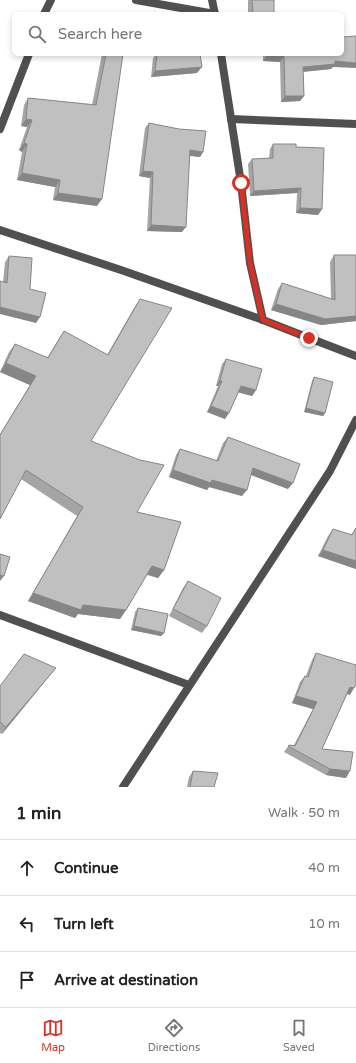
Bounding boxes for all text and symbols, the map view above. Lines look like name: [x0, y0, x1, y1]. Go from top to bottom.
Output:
search box: [12, 12, 344, 56]
icon: search: [26, 23, 48, 45]
text: Search here: [58, 25, 142, 43]
route start: [232, 174, 250, 192]
route end: [300, 329, 318, 347]
text: 1 min: [16, 803, 61, 824]
text: Walk · 50 m: [268, 805, 340, 821]
icon: ahead: [16, 857, 38, 879]
text: Continue: [54, 859, 118, 877]
text: 40 m: [308, 860, 340, 876]
icon: left: [16, 913, 38, 935]
text: Turn left: [54, 915, 114, 933]
text: 10 m: [308, 916, 340, 932]
icon: arrive: [16, 969, 38, 991]
text: Arrive at destination: [54, 971, 198, 989]
tab: Map: [41, 1017, 65, 1054]
tab: Directions: [148, 1017, 200, 1054]
tab: Saved: [283, 1017, 315, 1054]

